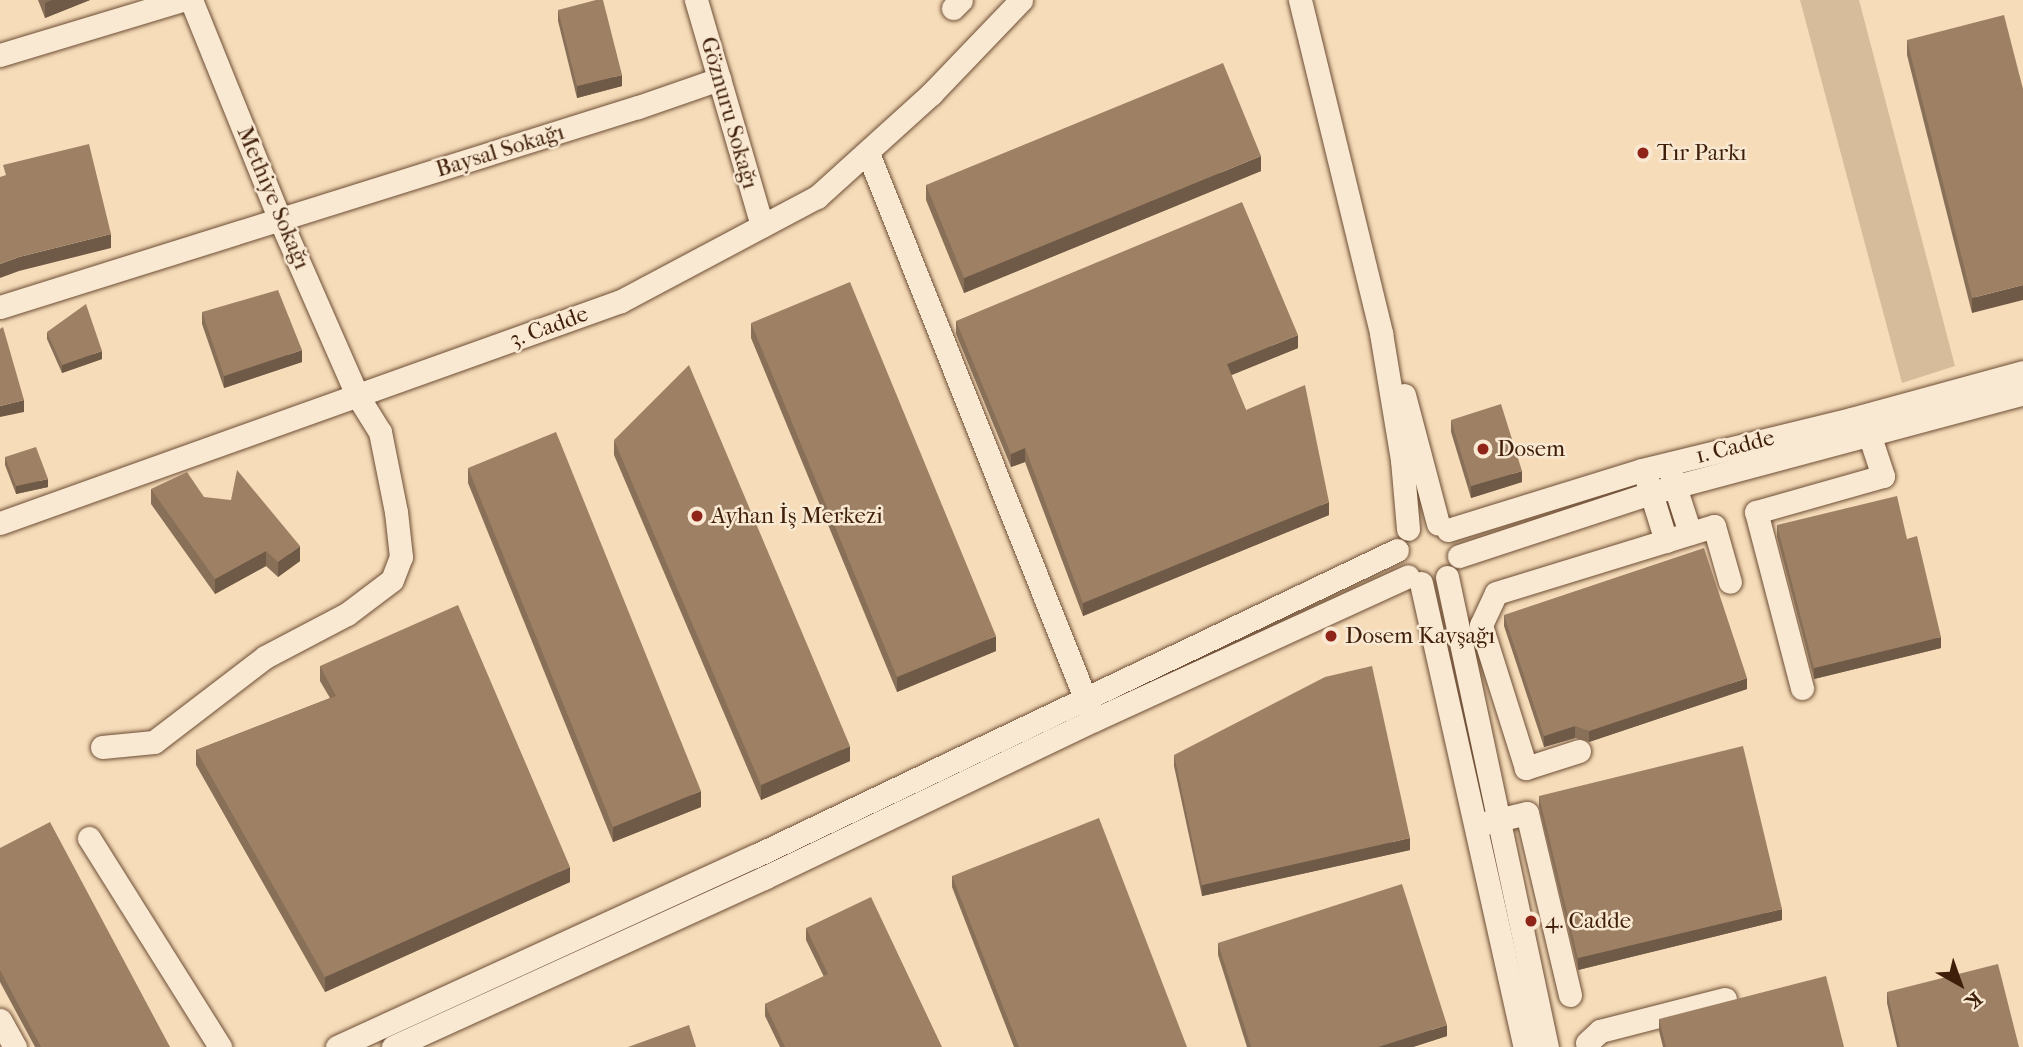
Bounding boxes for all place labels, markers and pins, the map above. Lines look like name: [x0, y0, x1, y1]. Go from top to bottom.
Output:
place label: Tır Parkı: [1657, 139, 1747, 167]
marker: Tır Parkı: [1635, 145, 1651, 161]
place label: Dosem: [1497, 435, 1565, 463]
marker: Dosem: [1475, 441, 1491, 457]
place label: Ayhan İş Merkezi: [711, 502, 883, 530]
marker: Ayhan İş Merkezi: [689, 508, 705, 524]
place label: Dosem Kavşağı: [1345, 622, 1495, 650]
marker: Dosem Kavşağı: [1323, 628, 1339, 644]
place label: 4. Cadde: [1545, 907, 1631, 935]
marker: 4. Cadde: [1523, 913, 1539, 929]

